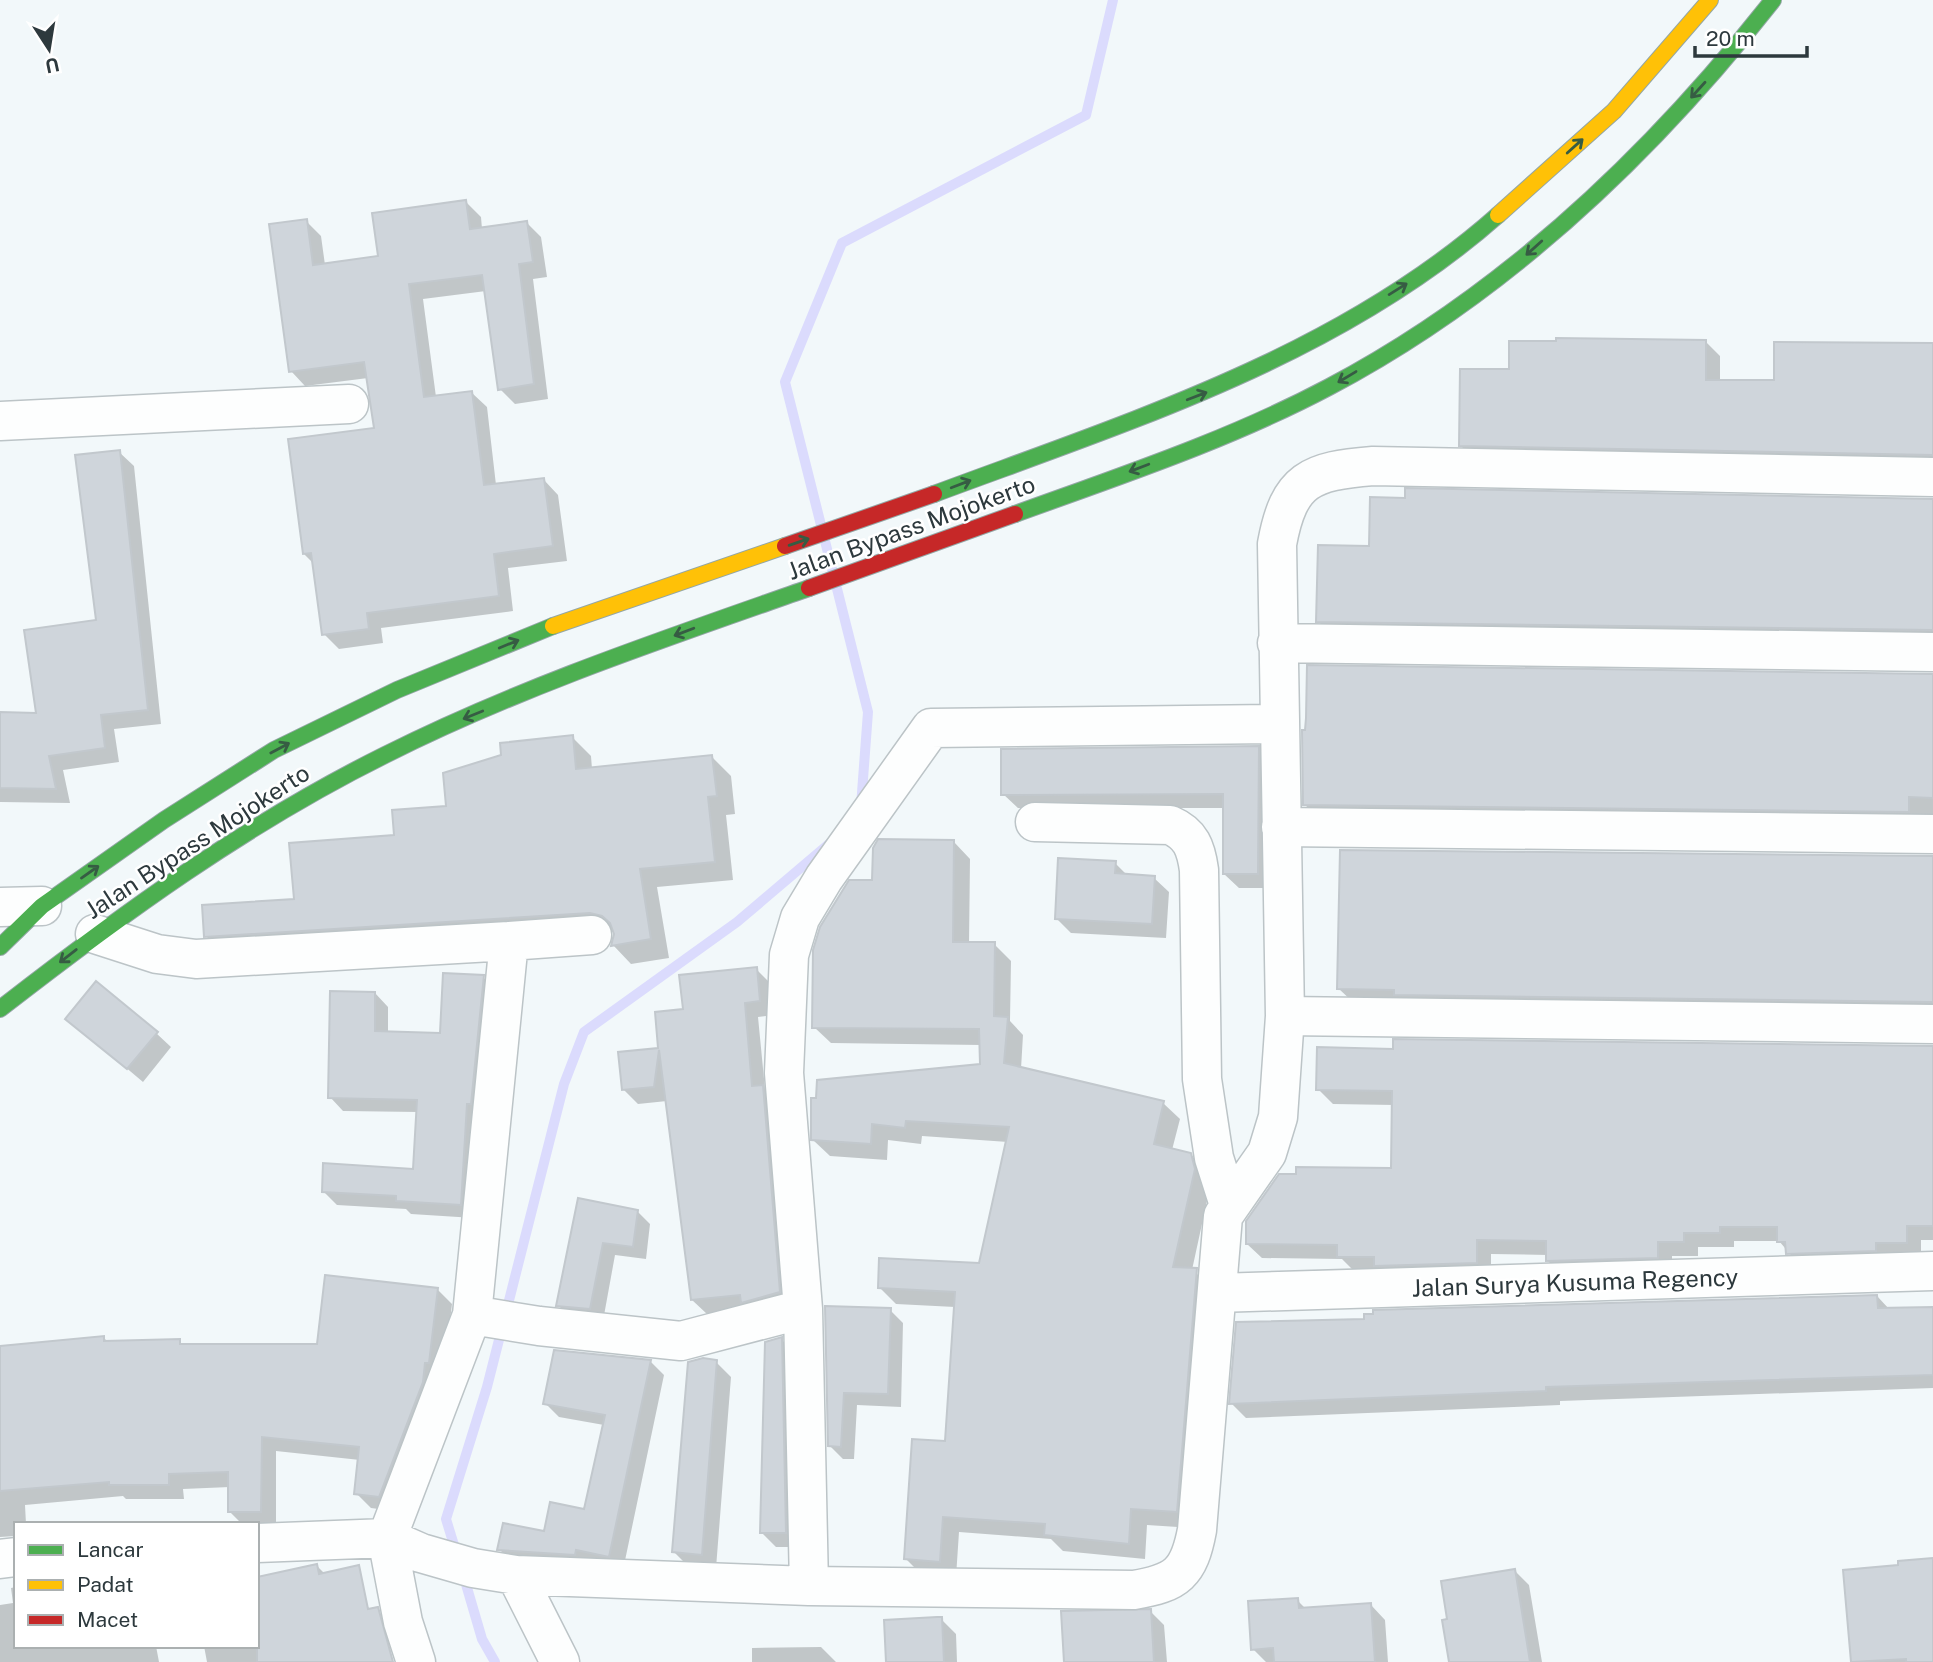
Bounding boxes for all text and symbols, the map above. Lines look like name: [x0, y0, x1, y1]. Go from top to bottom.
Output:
north arrow: [14, 14, 84, 84]
scale bar: [1695, 14, 1807, 58]
text: 20 m: [1706, 26, 1755, 51]
text: U: [44, 53, 62, 78]
one-way arrow: [1690, 81, 1706, 99]
one-way arrow: [1565, 138, 1583, 154]
one-way arrow: [1525, 240, 1543, 256]
one-way arrow: [1388, 281, 1407, 296]
one-way arrow: [1338, 370, 1358, 384]
one-way arrow: [1186, 388, 1208, 401]
one-way arrow: [1129, 462, 1151, 475]
street label: Jalan Bypass Mojokerto: [783, 469, 1039, 585]
one-way arrow: [950, 477, 972, 489]
one-way arrow: [788, 535, 810, 548]
one-way arrow: [674, 627, 696, 639]
one-way arrow: [498, 636, 519, 649]
one-way arrow: [462, 710, 484, 723]
one-way arrow: [269, 740, 290, 754]
street label: Jalan Bypass Mojokerto: [80, 758, 314, 924]
one-way arrow: [80, 865, 99, 879]
one-way arrow: [59, 948, 77, 963]
street label: Jalan Surya Kusuma Regency: [1411, 1262, 1739, 1302]
legend: [14, 1522, 259, 1648]
text: Lancar: [77, 1537, 144, 1562]
text: Padat: [77, 1572, 134, 1597]
text: Macet: [77, 1607, 138, 1632]

